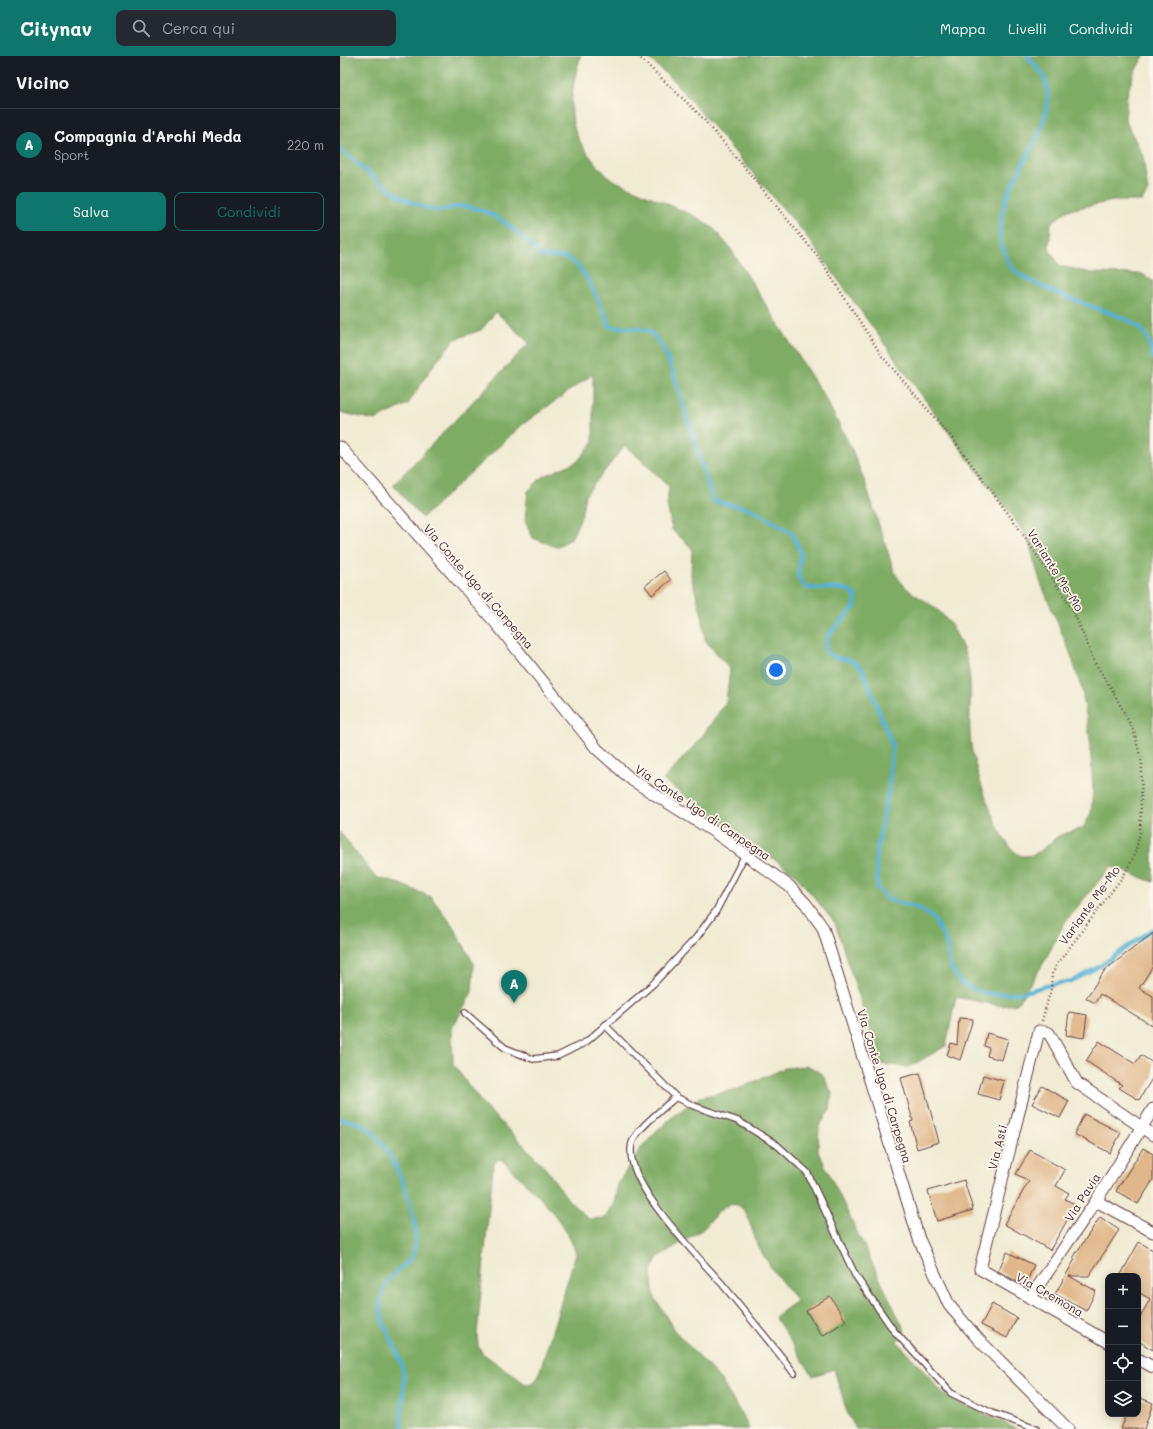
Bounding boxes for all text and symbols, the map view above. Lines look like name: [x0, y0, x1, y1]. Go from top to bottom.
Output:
search box: [116, 10, 396, 46]
text: Citynav: [20, 16, 92, 41]
icon: search: [130, 17, 152, 39]
text: Cerca qui: [162, 18, 235, 38]
text: Mappa: [940, 19, 986, 38]
text: Livelli: [1008, 19, 1047, 38]
text: Condividi: [1069, 19, 1133, 38]
text: Vicino: [16, 71, 69, 93]
text: Compagnia d'Archi Meda: [54, 126, 242, 146]
text: A: [24, 136, 34, 153]
text: 220 m: [287, 136, 324, 153]
text: Sport: [54, 146, 89, 163]
button: Salva: [16, 192, 166, 231]
button: Condividi: [174, 192, 324, 231]
street label: Via Conte Ugo di Carpegna: [420, 520, 538, 652]
street label: Variante Me-Mo: [1024, 526, 1088, 614]
your location: [766, 660, 786, 680]
street label: Via Conte Ugo di Carpegna: [632, 760, 774, 864]
street label: Variante Me-Mo: [1055, 862, 1123, 948]
pin: A: [501, 970, 527, 1003]
street label: Via Conte Ugo di Carpegna: [854, 1007, 916, 1165]
street label: Via Asti: [984, 1123, 1010, 1171]
street label: Via Pavia: [1060, 1170, 1104, 1224]
street label: Via Cremona: [1013, 1268, 1087, 1320]
map controls: [1105, 1273, 1141, 1417]
button: +: [1105, 1273, 1141, 1309]
button: −: [1105, 1309, 1141, 1345]
button: locate: [1105, 1345, 1141, 1381]
button: layers: [1105, 1381, 1141, 1417]

